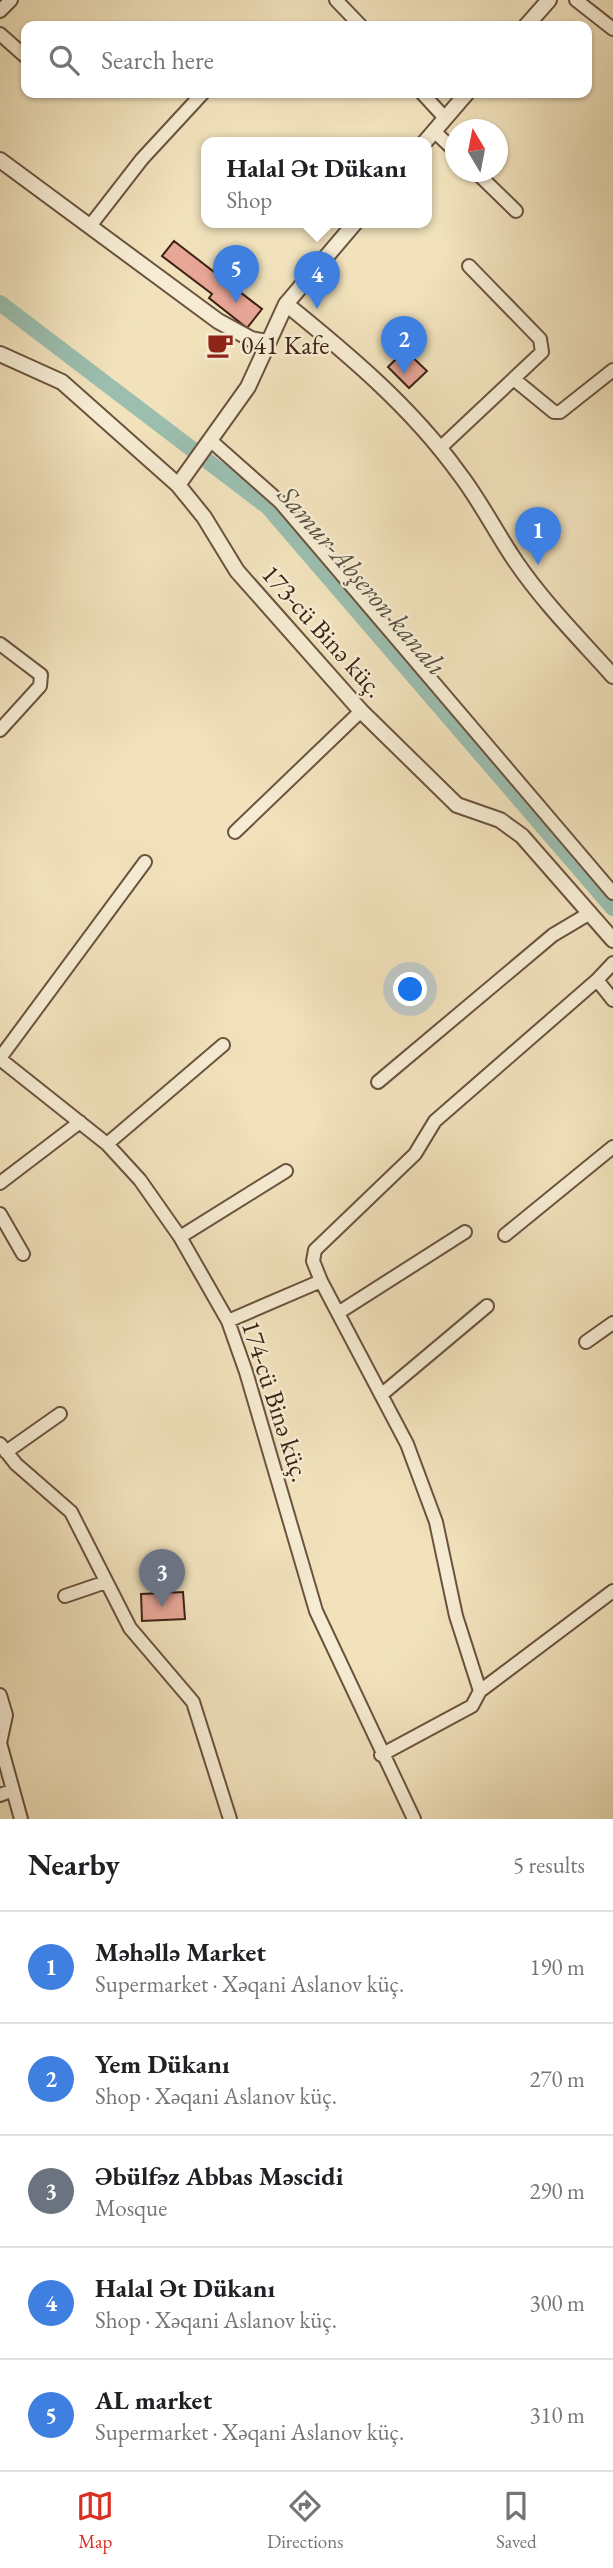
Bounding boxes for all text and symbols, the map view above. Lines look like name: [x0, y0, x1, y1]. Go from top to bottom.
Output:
search box: [21, 21, 592, 98]
icon: search: [45, 41, 83, 79]
text: Search here: [101, 43, 214, 77]
north arrow: [445, 119, 508, 182]
popup: [201, 137, 432, 228]
text: Halal Ət Dükanı: [226, 151, 407, 185]
text: Shop: [226, 185, 272, 215]
pin: 5: [213, 245, 259, 303]
pin: 4: [294, 251, 340, 309]
pin: 2: [381, 316, 427, 374]
place label: 041 Kafe: [241, 328, 329, 362]
cafe icon: 041 Kafe: [205, 330, 235, 360]
water label: Samur-Abşeron kanalı: [270, 477, 455, 682]
pin: 1: [515, 507, 561, 565]
street label: 173-cü Binə küç.: [254, 557, 392, 705]
your location: [393, 972, 427, 1006]
street label: 174-cü Binə küç.: [234, 1316, 318, 1486]
pin: 3: [139, 1549, 185, 1607]
text: Nearby: [28, 1845, 120, 1884]
text: 5 results: [513, 1850, 585, 1880]
text: Məhəllə Market: [95, 1935, 266, 1969]
text: 1: [45, 1952, 57, 1982]
text: 190 m: [529, 1952, 585, 1982]
text: Supermarket · Xəqani Aslanov küç.: [95, 1969, 404, 1999]
text: Yem Dükanı: [95, 2047, 230, 2081]
text: 2: [45, 2064, 57, 2094]
text: 270 m: [529, 2064, 585, 2094]
text: Shop · Xəqani Aslanov küç.: [95, 2081, 337, 2111]
text: Əbülfəz Abbas Məscidi: [95, 2159, 343, 2193]
text: 3: [45, 2176, 57, 2206]
text: 290 m: [529, 2176, 585, 2206]
text: Mosque: [95, 2193, 167, 2223]
text: Halal Ət Dükanı: [95, 2271, 275, 2305]
text: 4: [45, 2288, 57, 2318]
text: 300 m: [529, 2288, 585, 2318]
text: Shop · Xəqani Aslanov küç.: [95, 2305, 337, 2335]
text: AL market: [95, 2383, 212, 2417]
text: 5: [45, 2400, 57, 2430]
text: 310 m: [529, 2400, 585, 2430]
text: Supermarket · Xəqani Aslanov küç.: [95, 2417, 404, 2447]
tab: Map: [76, 2487, 114, 2554]
tab: Directions: [267, 2487, 343, 2554]
tab: Saved: [496, 2487, 537, 2554]

